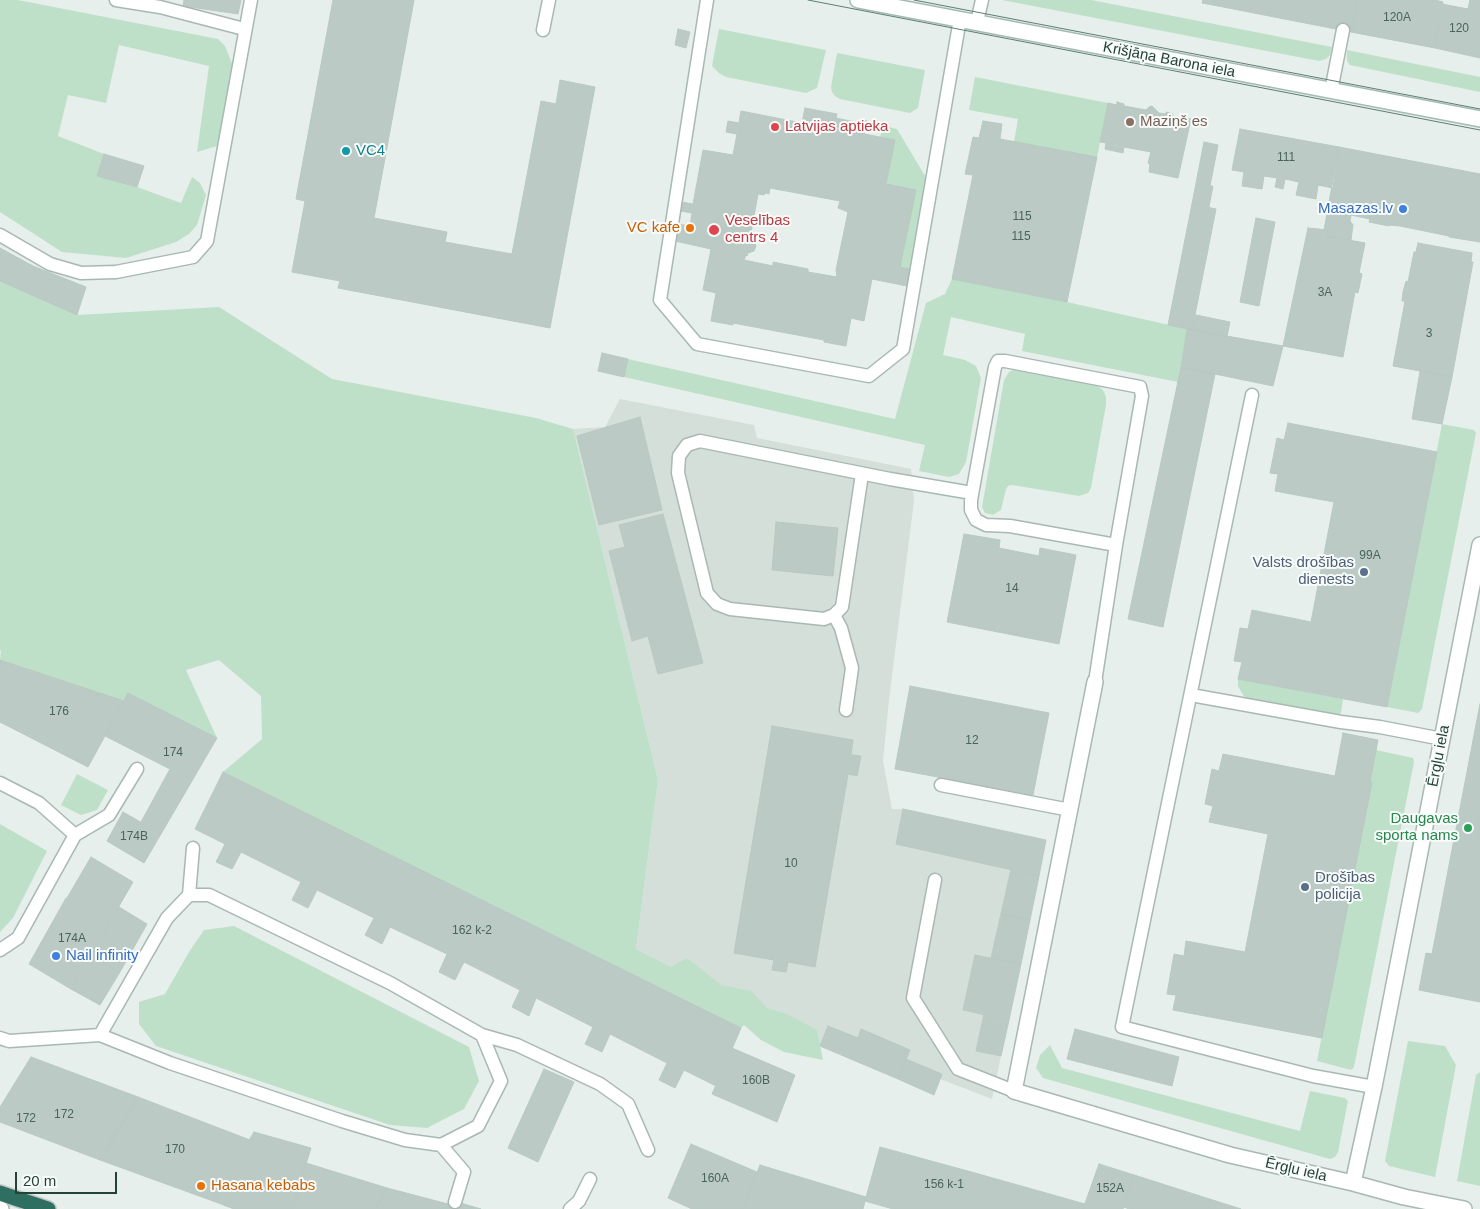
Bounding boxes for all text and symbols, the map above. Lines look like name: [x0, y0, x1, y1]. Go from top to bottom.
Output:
house number: 120A: [1383, 11, 1411, 25]
house number: 120: [1449, 22, 1469, 36]
street label: Krišjāņa Barona iela: [1101, 38, 1237, 82]
place label: Maziņš es: [1140, 113, 1208, 131]
marker: Maziņš es: [1124, 116, 1136, 128]
place label: Latvijas aptieka: [785, 118, 888, 136]
marker: Latvijas aptieka: [769, 121, 781, 133]
place label: VC4: [356, 142, 385, 160]
marker: VC4: [340, 145, 352, 157]
house number: 111: [1277, 151, 1295, 165]
place label: Masazas.lv: [1318, 200, 1393, 218]
marker: Masazas.lv: [1397, 203, 1409, 215]
house number: 115: [1012, 210, 1032, 224]
place label: Veselības centrs 4: [725, 212, 790, 247]
place label: VC kafe: [627, 219, 680, 237]
marker: VC kafe: [684, 222, 696, 234]
marker: Veselības centrs 4: [707, 223, 721, 237]
house number: 115: [1011, 230, 1031, 244]
house number: 3A: [1318, 286, 1332, 300]
house number: 3: [1426, 327, 1432, 341]
house number: 99A: [1359, 549, 1381, 563]
place label: Valsts drošības dienests: [1253, 554, 1354, 589]
marker: Valsts drošības dienests: [1358, 566, 1370, 578]
house number: 14: [1005, 582, 1019, 596]
house number: 176: [49, 705, 69, 719]
street label: Ērgļu iela: [1424, 724, 1454, 788]
house number: 12: [965, 734, 979, 748]
house number: 174: [163, 746, 183, 760]
place label: Daugavas sporta nams: [1375, 810, 1458, 845]
marker: Daugavas sporta nams: [1462, 822, 1474, 834]
house number: 174B: [120, 830, 148, 844]
house number: 10: [784, 857, 798, 871]
place label: Drošības policija: [1315, 869, 1375, 904]
marker: Drošības policija: [1299, 881, 1311, 893]
house number: 162 k-2: [452, 924, 492, 938]
house number: 174A: [58, 932, 86, 946]
place label: Nail infinity: [66, 947, 139, 965]
marker: Nail infinity: [50, 950, 62, 962]
house number: 160B: [742, 1074, 770, 1088]
house number: 172: [54, 1108, 74, 1122]
house number: 172: [16, 1112, 36, 1126]
house number: 170: [165, 1143, 185, 1157]
street label: Ērgļu iela: [1264, 1154, 1328, 1186]
scale bar: [18, 1162, 120, 1194]
text: 20 m: [23, 1172, 56, 1189]
house number: 160A: [701, 1172, 729, 1186]
place label: Hasana kebabs: [211, 1177, 315, 1195]
house number: 156 k-1: [924, 1178, 964, 1192]
marker: Hasana kebabs: [195, 1180, 207, 1192]
house number: 152A: [1096, 1182, 1124, 1196]

